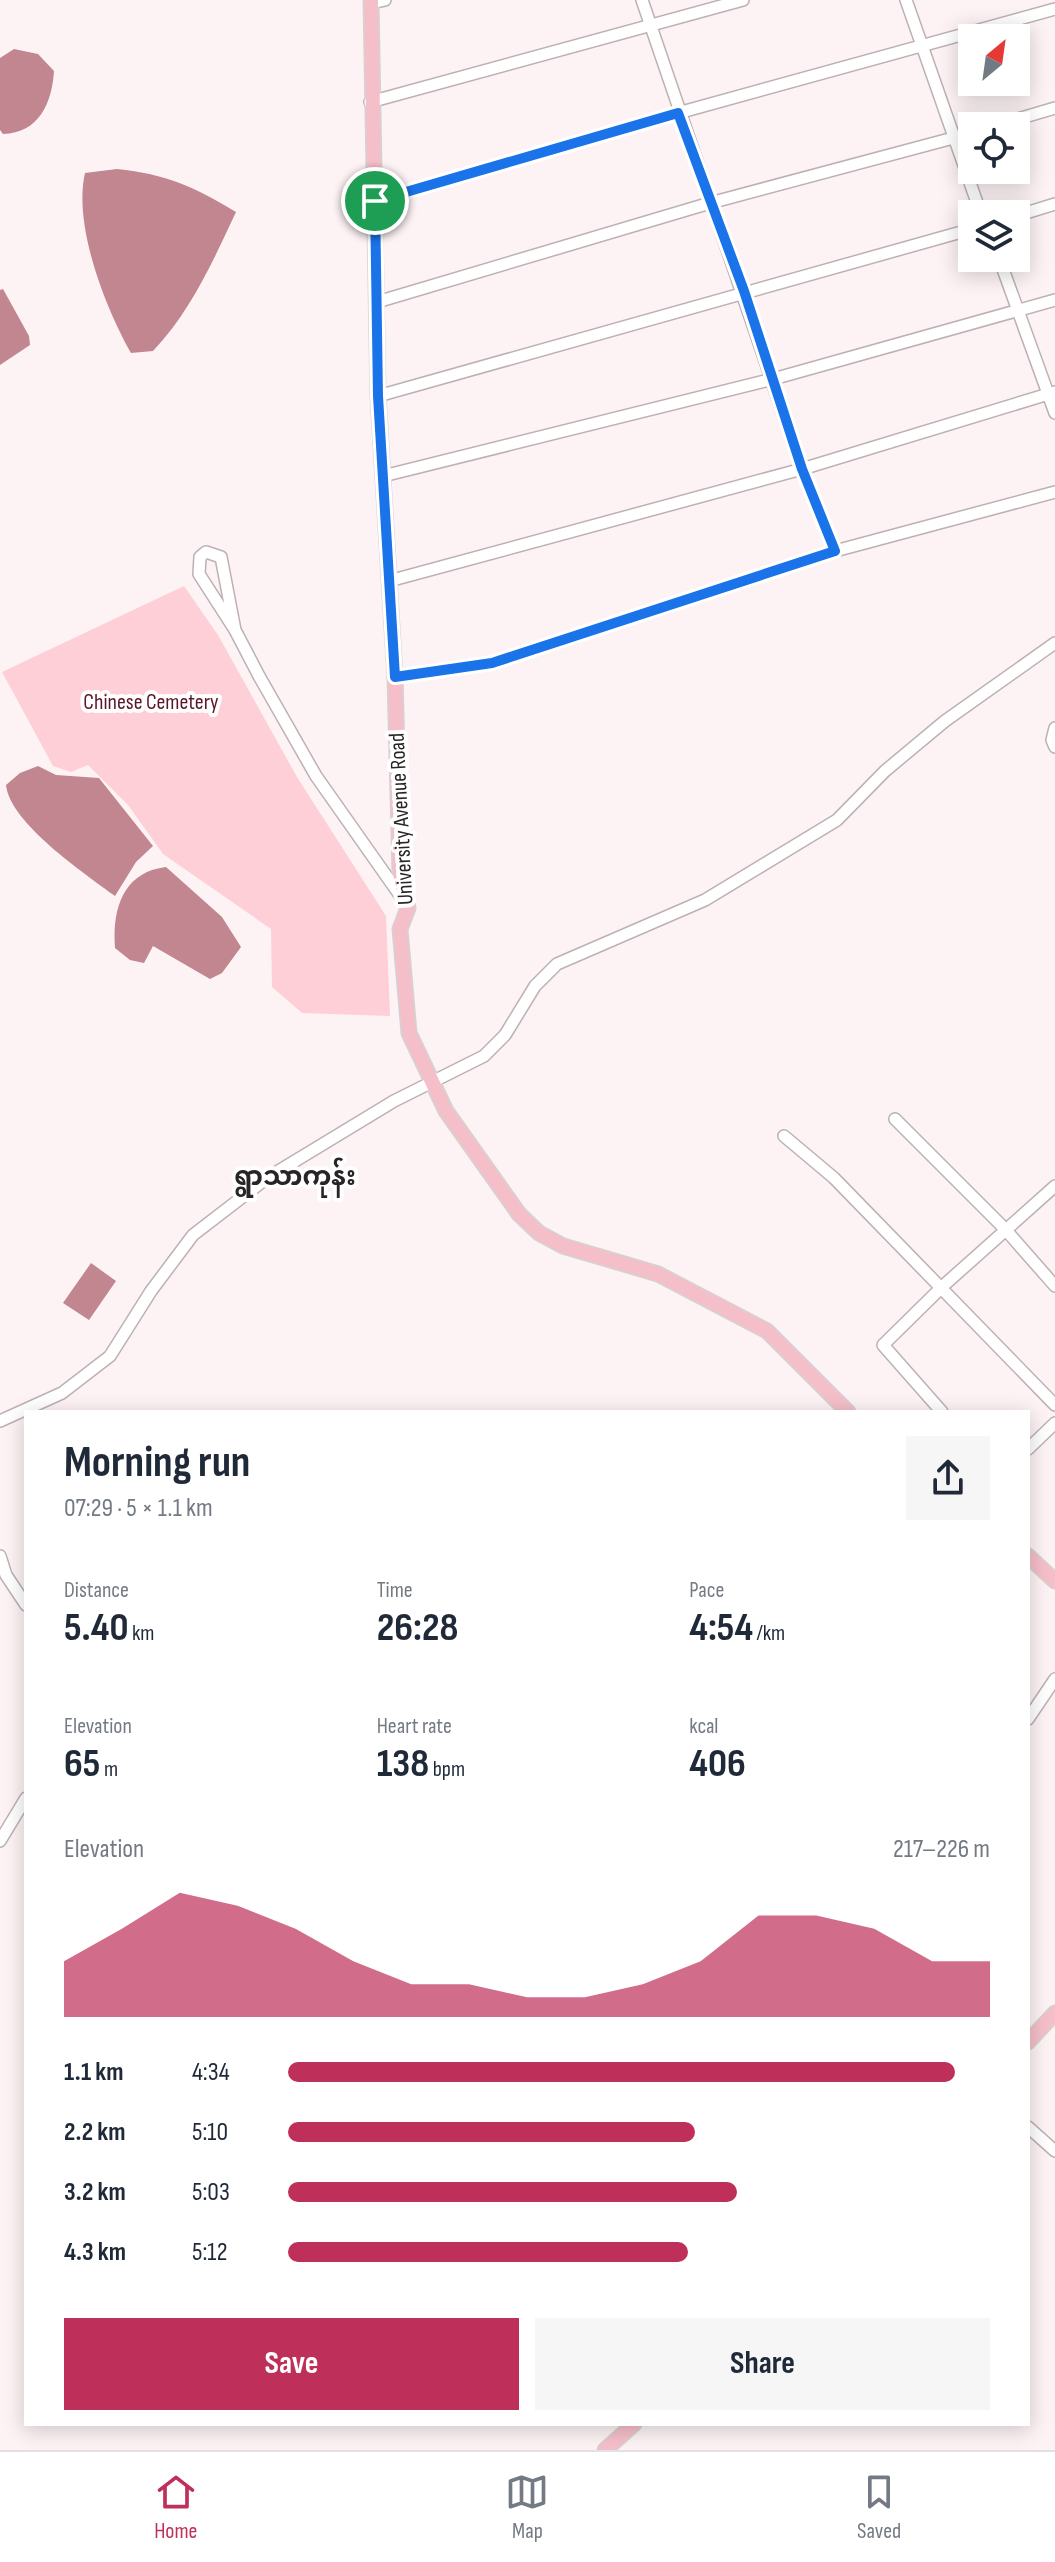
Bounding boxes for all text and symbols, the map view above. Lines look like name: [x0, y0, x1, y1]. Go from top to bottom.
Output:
north arrow: [958, 24, 1030, 96]
map controls: [958, 24, 1030, 272]
button: locate: [958, 112, 1030, 184]
pin: [341, 167, 409, 235]
icon: arrive: [353, 179, 397, 223]
button: layers: [958, 200, 1030, 272]
park label: Chinese Cemetery: [83, 689, 219, 716]
street label: University Avenue Road: [384, 732, 419, 906]
district label: ရွာသာကုန်း: [234, 1157, 356, 1198]
text: Morning run: [64, 1436, 250, 1489]
button: share: [906, 1436, 990, 1520]
text: 07:29 · 5 × 1.1 km: [64, 1493, 213, 1524]
text: Distance: [64, 1577, 129, 1604]
text: Time: [377, 1577, 413, 1604]
text: Pace: [689, 1577, 724, 1604]
text: 5.40: [64, 1604, 128, 1652]
text: 26:28: [377, 1604, 458, 1652]
text: 4:54: [689, 1604, 753, 1652]
text: km: [128, 1620, 154, 1647]
text: /km: [753, 1620, 785, 1647]
text: Elevation: [64, 1713, 132, 1740]
text: Heart rate: [377, 1713, 452, 1740]
text: kcal: [689, 1713, 718, 1740]
text: 65: [64, 1740, 100, 1788]
text: 138: [377, 1740, 429, 1788]
text: 406: [689, 1740, 746, 1788]
text: m: [100, 1756, 118, 1783]
text: bpm: [429, 1756, 465, 1783]
text: Elevation: [64, 1834, 144, 1865]
text: 217–226 m: [893, 1834, 990, 1865]
text: 1.1 km: [64, 2057, 123, 2088]
text: 4:34: [192, 2057, 230, 2088]
text: 2.2 km: [64, 2117, 126, 2148]
text: 5:10: [192, 2117, 228, 2148]
text: 3.2 km: [64, 2177, 126, 2208]
text: 5:03: [192, 2177, 230, 2208]
text: 4.3 km: [64, 2237, 126, 2268]
text: 5:12: [192, 2237, 227, 2268]
button: Save: [64, 2318, 519, 2410]
button: Share: [535, 2318, 990, 2410]
tab: Home: [154, 2470, 198, 2545]
tab: Map: [505, 2470, 549, 2545]
tab: Saved: [857, 2470, 901, 2545]

